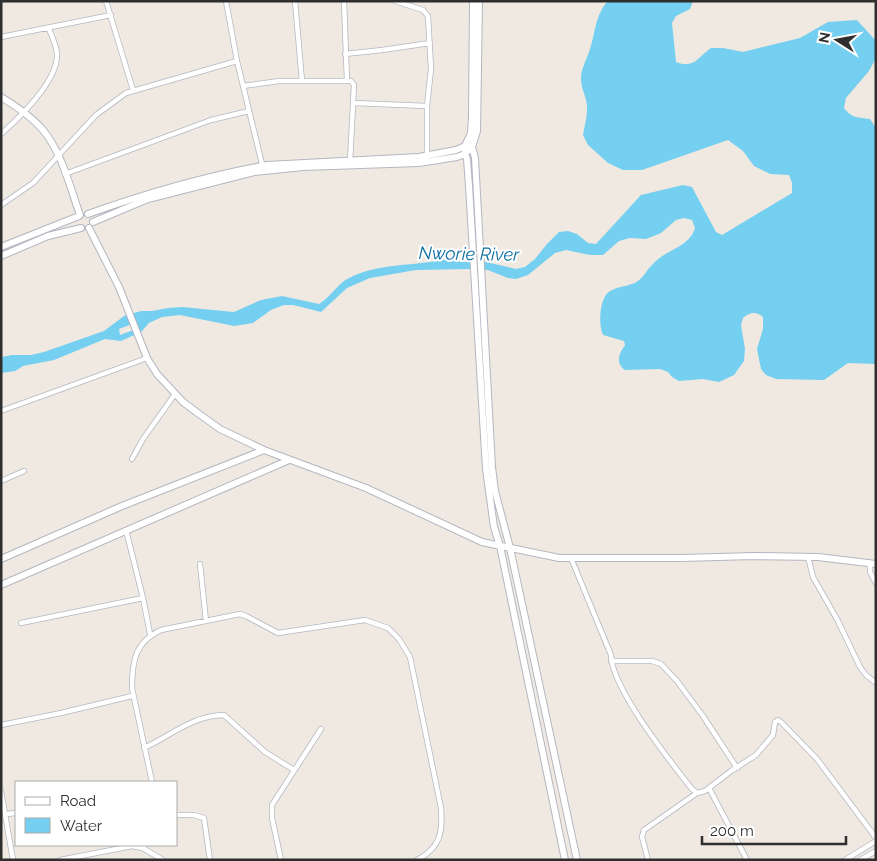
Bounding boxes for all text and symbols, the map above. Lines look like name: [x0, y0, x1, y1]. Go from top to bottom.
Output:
north arrow: [812, 15, 862, 65]
text: N: [815, 31, 833, 44]
water label: Nworie River: [418, 242, 520, 265]
legend: [15, 781, 178, 846]
text: Road: [60, 792, 96, 810]
scale bar: [702, 814, 846, 846]
text: Water: [60, 817, 103, 835]
text: 200 m: [710, 822, 754, 840]

